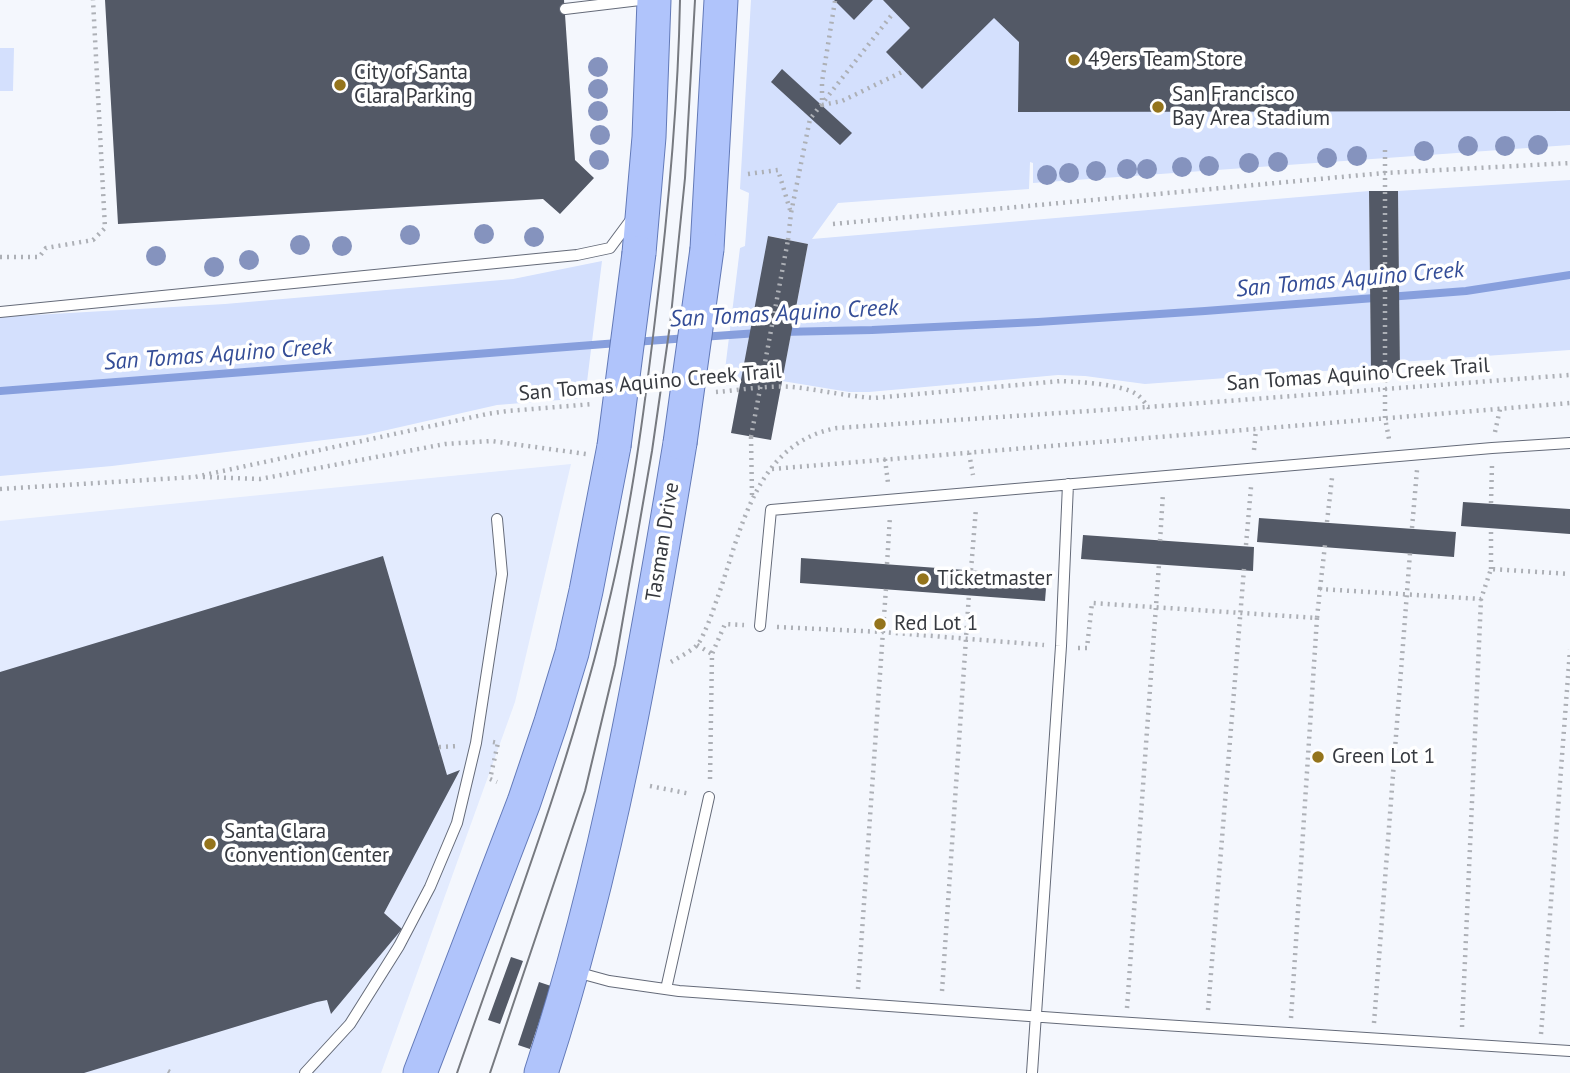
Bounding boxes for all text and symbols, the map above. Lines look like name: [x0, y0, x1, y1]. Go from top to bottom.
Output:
place label: 49ers Team Store: [1088, 47, 1243, 73]
marker: 49ers Team Store: [1066, 52, 1082, 68]
place label: City of Santa Clara Parking: [354, 60, 473, 110]
marker: City of Santa Clara Parking: [332, 77, 348, 93]
place label: San Francisco Bay Area Stadium: [1172, 82, 1330, 132]
marker: San Francisco Bay Area Stadium: [1150, 99, 1166, 115]
water label: San Tomas Aquino Creek: [1235, 256, 1465, 304]
water label: San Tomas Aquino Creek: [669, 294, 899, 334]
water label: San Tomas Aquino Creek: [103, 333, 333, 377]
street label: San Tomas Aquino Creek Trail: [1226, 353, 1490, 397]
street label: San Tomas Aquino Creek Trail: [518, 359, 782, 407]
street label: Tasman Drive: [641, 481, 685, 603]
place label: Ticketmaster: [937, 566, 1052, 592]
marker: Ticketmaster: [915, 571, 931, 587]
place label: Red Lot 1: [894, 611, 978, 637]
marker: Red Lot 1: [872, 616, 888, 632]
place label: Green Lot 1: [1332, 744, 1435, 770]
marker: Green Lot 1: [1310, 749, 1326, 765]
place label: Santa Clara Convention Center: [224, 819, 389, 869]
marker: Santa Clara Convention Center: [202, 836, 218, 852]

